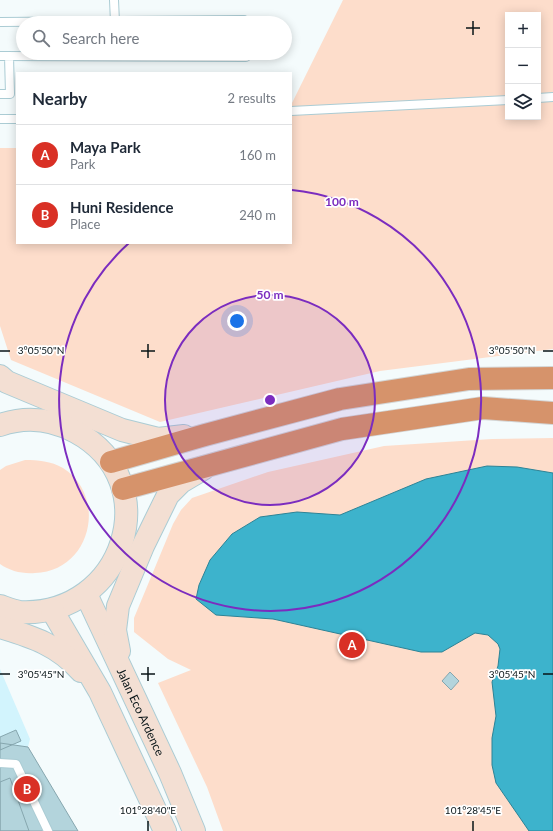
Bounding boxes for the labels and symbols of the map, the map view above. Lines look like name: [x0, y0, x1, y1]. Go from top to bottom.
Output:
text: 100 m: [325, 194, 359, 209]
text: 50 m: [257, 287, 283, 302]
your location: [227, 311, 247, 331]
text: 3°05'50"N: [18, 344, 64, 356]
text: 3°05'50"N: [489, 344, 535, 356]
centre of rings: [263, 393, 277, 407]
pin: A: [339, 630, 365, 660]
street label: Jalan Eco Ardence: [114, 665, 168, 758]
text: 3°05'45"N: [18, 668, 64, 680]
text: 3°05'45"N: [489, 668, 535, 680]
pin: B: [14, 774, 40, 804]
text: 101°28'40"E: [120, 804, 176, 816]
text: 101°28'45"E: [445, 804, 501, 816]

